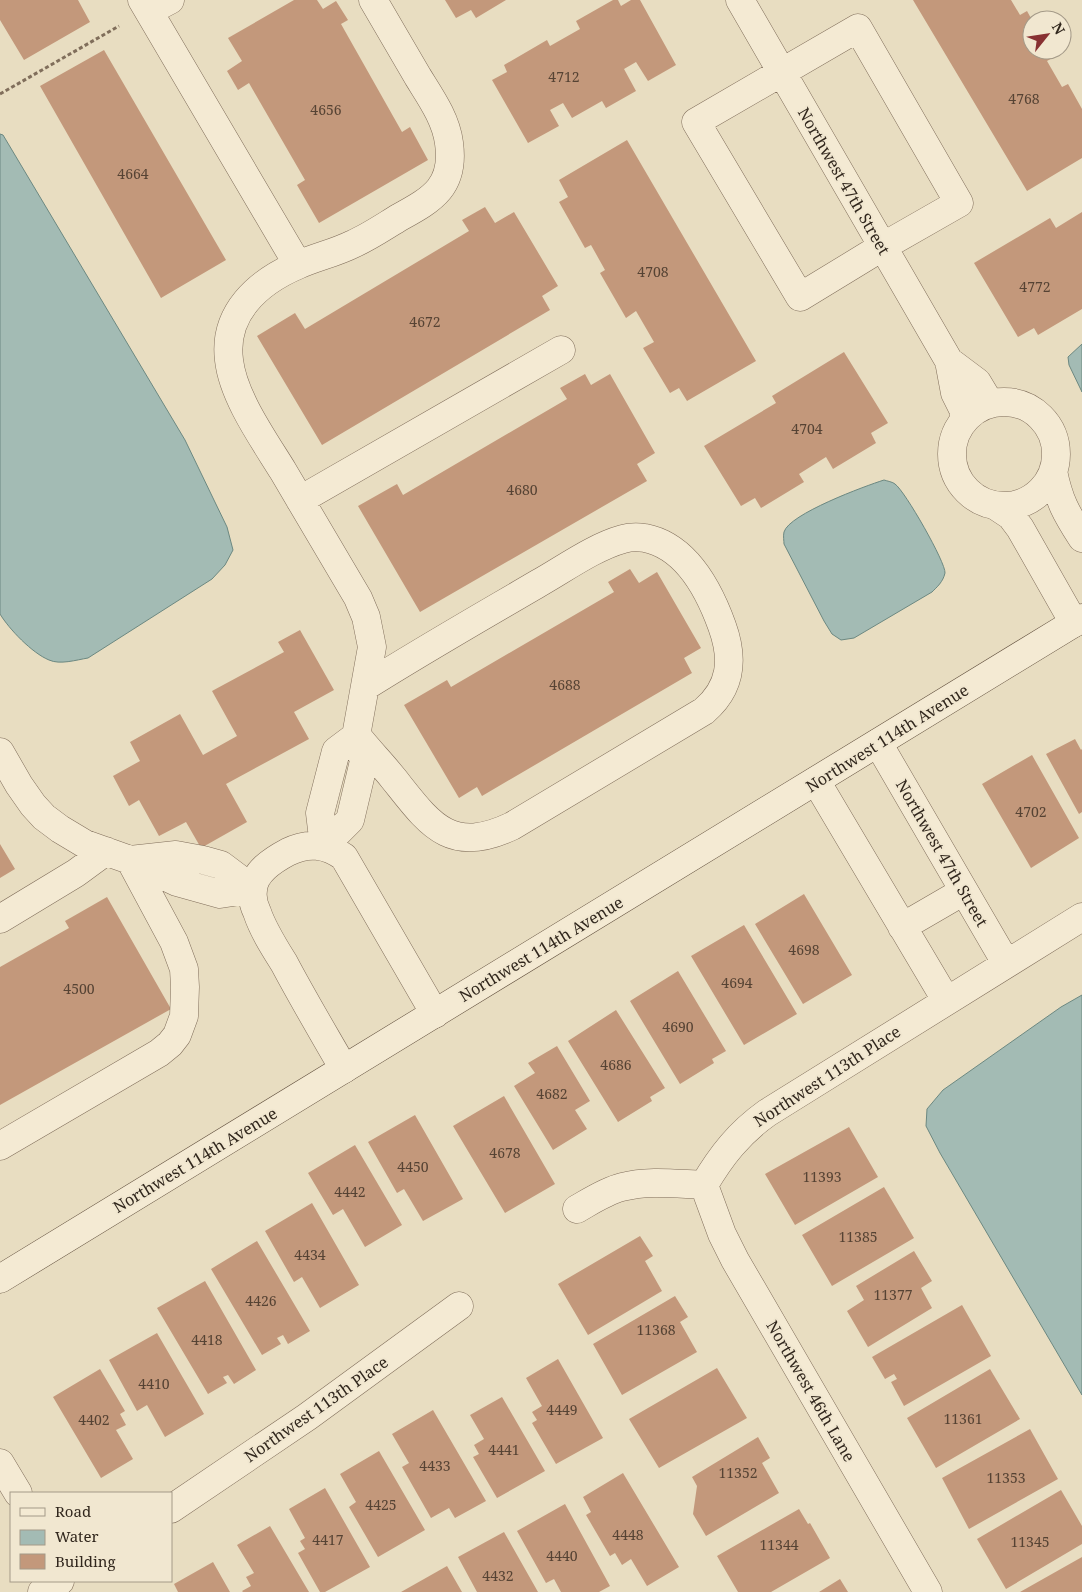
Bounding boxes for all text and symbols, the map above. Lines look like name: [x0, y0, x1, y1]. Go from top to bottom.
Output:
north arrow: [1022, 10, 1072, 60]
text: N: [1048, 19, 1070, 38]
house number: 4712: [548, 67, 580, 86]
house number: 4768: [1008, 89, 1040, 108]
house number: 4656: [310, 100, 342, 119]
street label: Northwest 47th Street: [793, 103, 895, 259]
house number: 4664: [117, 164, 149, 183]
house number: 4708: [637, 262, 669, 281]
house number: 4772: [1019, 277, 1051, 296]
house number: 4672: [409, 312, 441, 331]
house number: 4704: [791, 419, 823, 438]
house number: 4680: [506, 480, 538, 499]
house number: 4688: [549, 675, 581, 694]
street label: Northwest 114th Avenue: [801, 679, 973, 797]
street label: Northwest 47th Street: [891, 775, 993, 931]
house number: 4702: [1015, 802, 1047, 821]
street label: Northwest 114th Avenue: [455, 891, 627, 1007]
house number: 4698: [788, 940, 820, 959]
house number: 4694: [721, 973, 753, 992]
house number: 4500: [63, 979, 95, 998]
house number: 4690: [662, 1017, 694, 1036]
street label: Northwest 113th Place: [749, 1020, 905, 1132]
house number: 4686: [600, 1055, 632, 1074]
house number: 4682: [536, 1084, 568, 1103]
street label: Northwest 114th Avenue: [109, 1102, 281, 1218]
house number: 4678: [489, 1143, 521, 1162]
house number: 4450: [397, 1157, 429, 1176]
house number: 11393: [802, 1167, 842, 1186]
house number: 4442: [334, 1182, 366, 1201]
house number: 11385: [838, 1227, 878, 1246]
house number: 4434: [294, 1245, 326, 1264]
house number: 11377: [873, 1285, 913, 1304]
house number: 4426: [245, 1291, 277, 1310]
street label: Northwest 46th Lane: [762, 1316, 860, 1466]
house number: 11368: [636, 1320, 676, 1339]
house number: 4418: [191, 1330, 223, 1349]
street label: Northwest 113th Place: [240, 1351, 392, 1467]
house number: 4410: [138, 1374, 170, 1393]
house number: 4449: [546, 1400, 578, 1419]
house number: 11361: [943, 1409, 983, 1428]
house number: 4402: [78, 1410, 110, 1429]
house number: 4441: [488, 1440, 520, 1459]
house number: 4433: [419, 1456, 451, 1475]
house number: 11352: [718, 1463, 758, 1482]
house number: 11353: [986, 1468, 1026, 1487]
legend: [10, 1492, 172, 1582]
house number: 4425: [365, 1495, 397, 1514]
text: Road: [55, 1501, 91, 1521]
house number: 4448: [612, 1525, 644, 1544]
text: Water: [55, 1526, 98, 1546]
house number: 4417: [312, 1530, 344, 1549]
house number: 11345: [1010, 1532, 1050, 1551]
house number: 11344: [759, 1535, 799, 1554]
house number: 4440: [546, 1546, 578, 1565]
text: Building: [55, 1551, 116, 1571]
house number: 4432: [482, 1566, 514, 1585]

